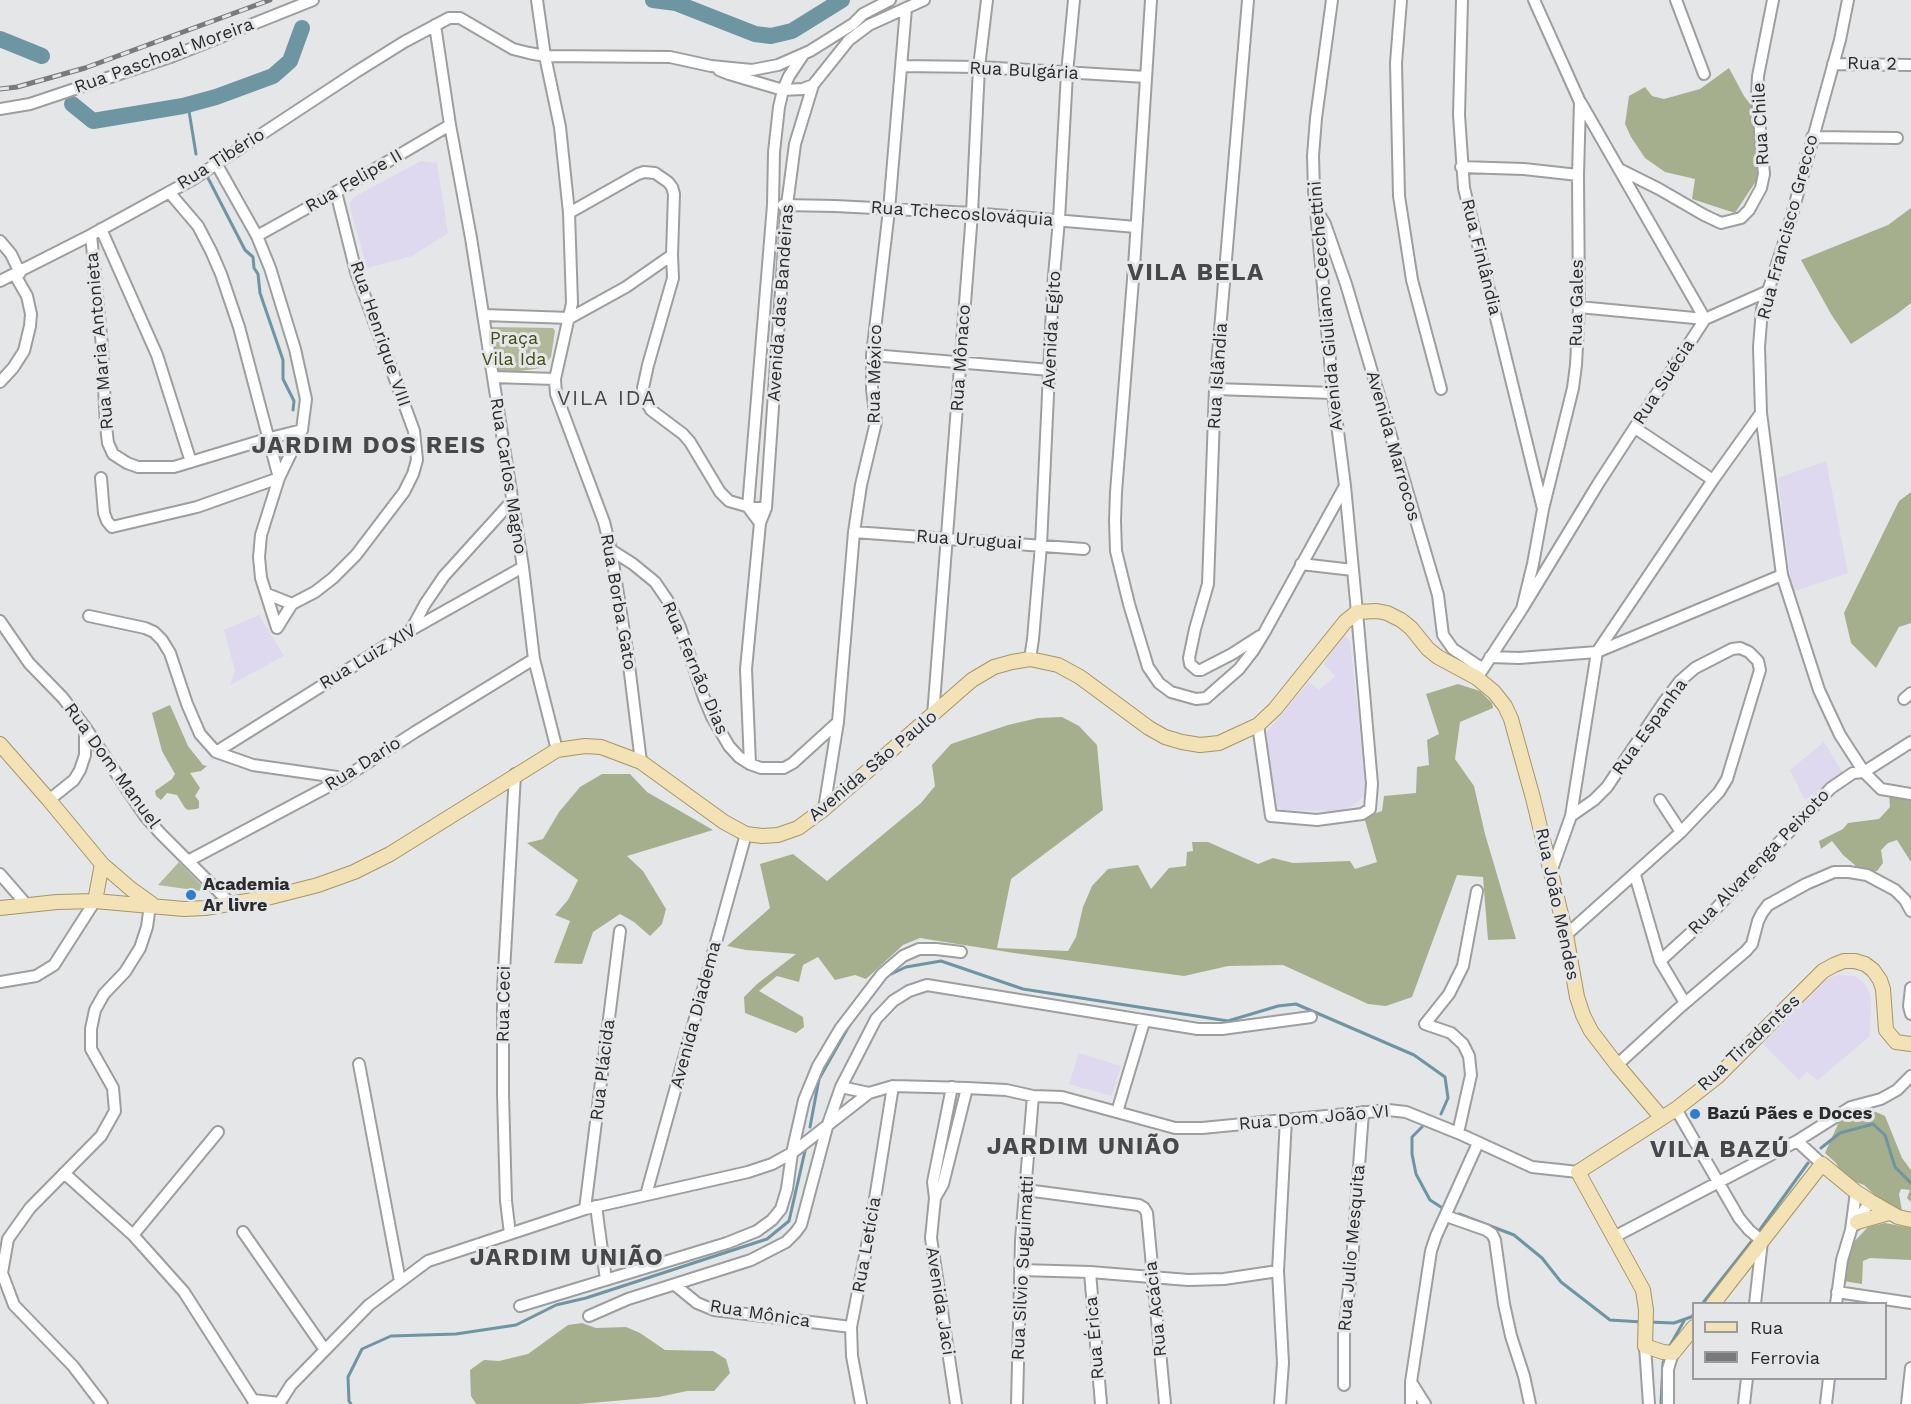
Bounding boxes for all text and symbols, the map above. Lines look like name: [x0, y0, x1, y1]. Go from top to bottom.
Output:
street label: Rua Paschoal Moreira: [71, 13, 257, 99]
street label: Rua 2: [1847, 53, 1897, 75]
street label: Rua Bulgária: [969, 57, 1079, 85]
street label: Rua Chile: [1748, 82, 1774, 166]
street label: Rua Tibério: [173, 124, 269, 194]
street label: Rua Francisco Grecco: [1753, 132, 1823, 322]
street label: Rua Felipe II: [302, 145, 406, 217]
street label: Avenida Giuliano Cecchettini: [1304, 180, 1348, 432]
street label: Rua Tchecoslováquia: [870, 197, 1054, 231]
street label: Rua Finlândia: [1456, 197, 1506, 317]
street label: Avenida das Bandeiras: [763, 203, 799, 403]
street label: Rua Maria Antonieta: [81, 251, 119, 431]
street label: Rua Henrique VIII: [345, 258, 415, 410]
district label: VILA BELA: [1127, 259, 1265, 287]
street label: Rua Gales: [1565, 259, 1589, 347]
street label: Avenida Egito: [1038, 270, 1066, 390]
street label: Rua Mônaco: [946, 304, 976, 412]
street label: Rua Islândia: [1203, 322, 1233, 430]
street label: Rua México: [863, 324, 887, 424]
park label: Praça Vila Ida: [482, 328, 546, 370]
street label: Rua Suécia: [1628, 335, 1700, 429]
street label: Avenida Marrocos: [1361, 368, 1425, 524]
district label: VILA IDA: [557, 386, 657, 412]
street label: Rua Carlos Magno: [485, 396, 531, 556]
district label: JARDIM DOS REIS: [251, 432, 487, 460]
street label: Rua Uruguai: [915, 526, 1023, 554]
street label: Rua Borba Gato: [595, 532, 641, 672]
street label: Rua Fernão Dias: [657, 598, 733, 738]
street label: Rua Luiz XIV: [316, 620, 420, 694]
street label: Rua Espanha: [1608, 674, 1692, 780]
street label: Rua Dom Manuel: [59, 699, 165, 833]
street label: Avenida São Paulo: [804, 706, 942, 826]
street label: Rua Dario: [321, 732, 405, 796]
street label: Rua Alvarenga Peixoto: [1684, 785, 1834, 939]
street label: Rua João Mendes: [1530, 826, 1584, 982]
place label: Academia Ar livre: [203, 874, 290, 916]
marker: Academia Ar livre: [184, 888, 198, 902]
street label: Avenida Diadema: [666, 939, 726, 1091]
street label: Rua Ceci: [493, 965, 515, 1043]
street label: Rua Tiradentes: [1693, 990, 1805, 1096]
street label: Rua Plácida: [586, 1018, 620, 1122]
street label: Rua Dom João VI: [1238, 1101, 1390, 1135]
place label: Bazú Pães e Doces: [1707, 1103, 1872, 1125]
marker: Bazú Pães e Doces: [1688, 1107, 1702, 1121]
district label: JARDIM UNIÃO: [987, 1133, 1181, 1161]
district label: VILA BAZÚ: [1650, 1136, 1790, 1164]
street label: Rua Julio Mesquita: [1334, 1164, 1370, 1332]
street label: Rua Silvio Suguimatti: [1007, 1175, 1039, 1361]
street label: Rua Letícia: [848, 1195, 886, 1295]
district label: JARDIM UNIÃO: [470, 1244, 664, 1272]
street label: Avenida Jaci: [921, 1245, 959, 1357]
street label: Rua Acácia: [1140, 1260, 1172, 1358]
street label: Rua Mônica: [708, 1295, 812, 1333]
street label: Rua Érica: [1081, 1296, 1109, 1380]
legend: [1692, 1302, 1887, 1380]
text: Rua: [1750, 1317, 1783, 1338]
text: Ferrovia: [1750, 1347, 1820, 1368]

